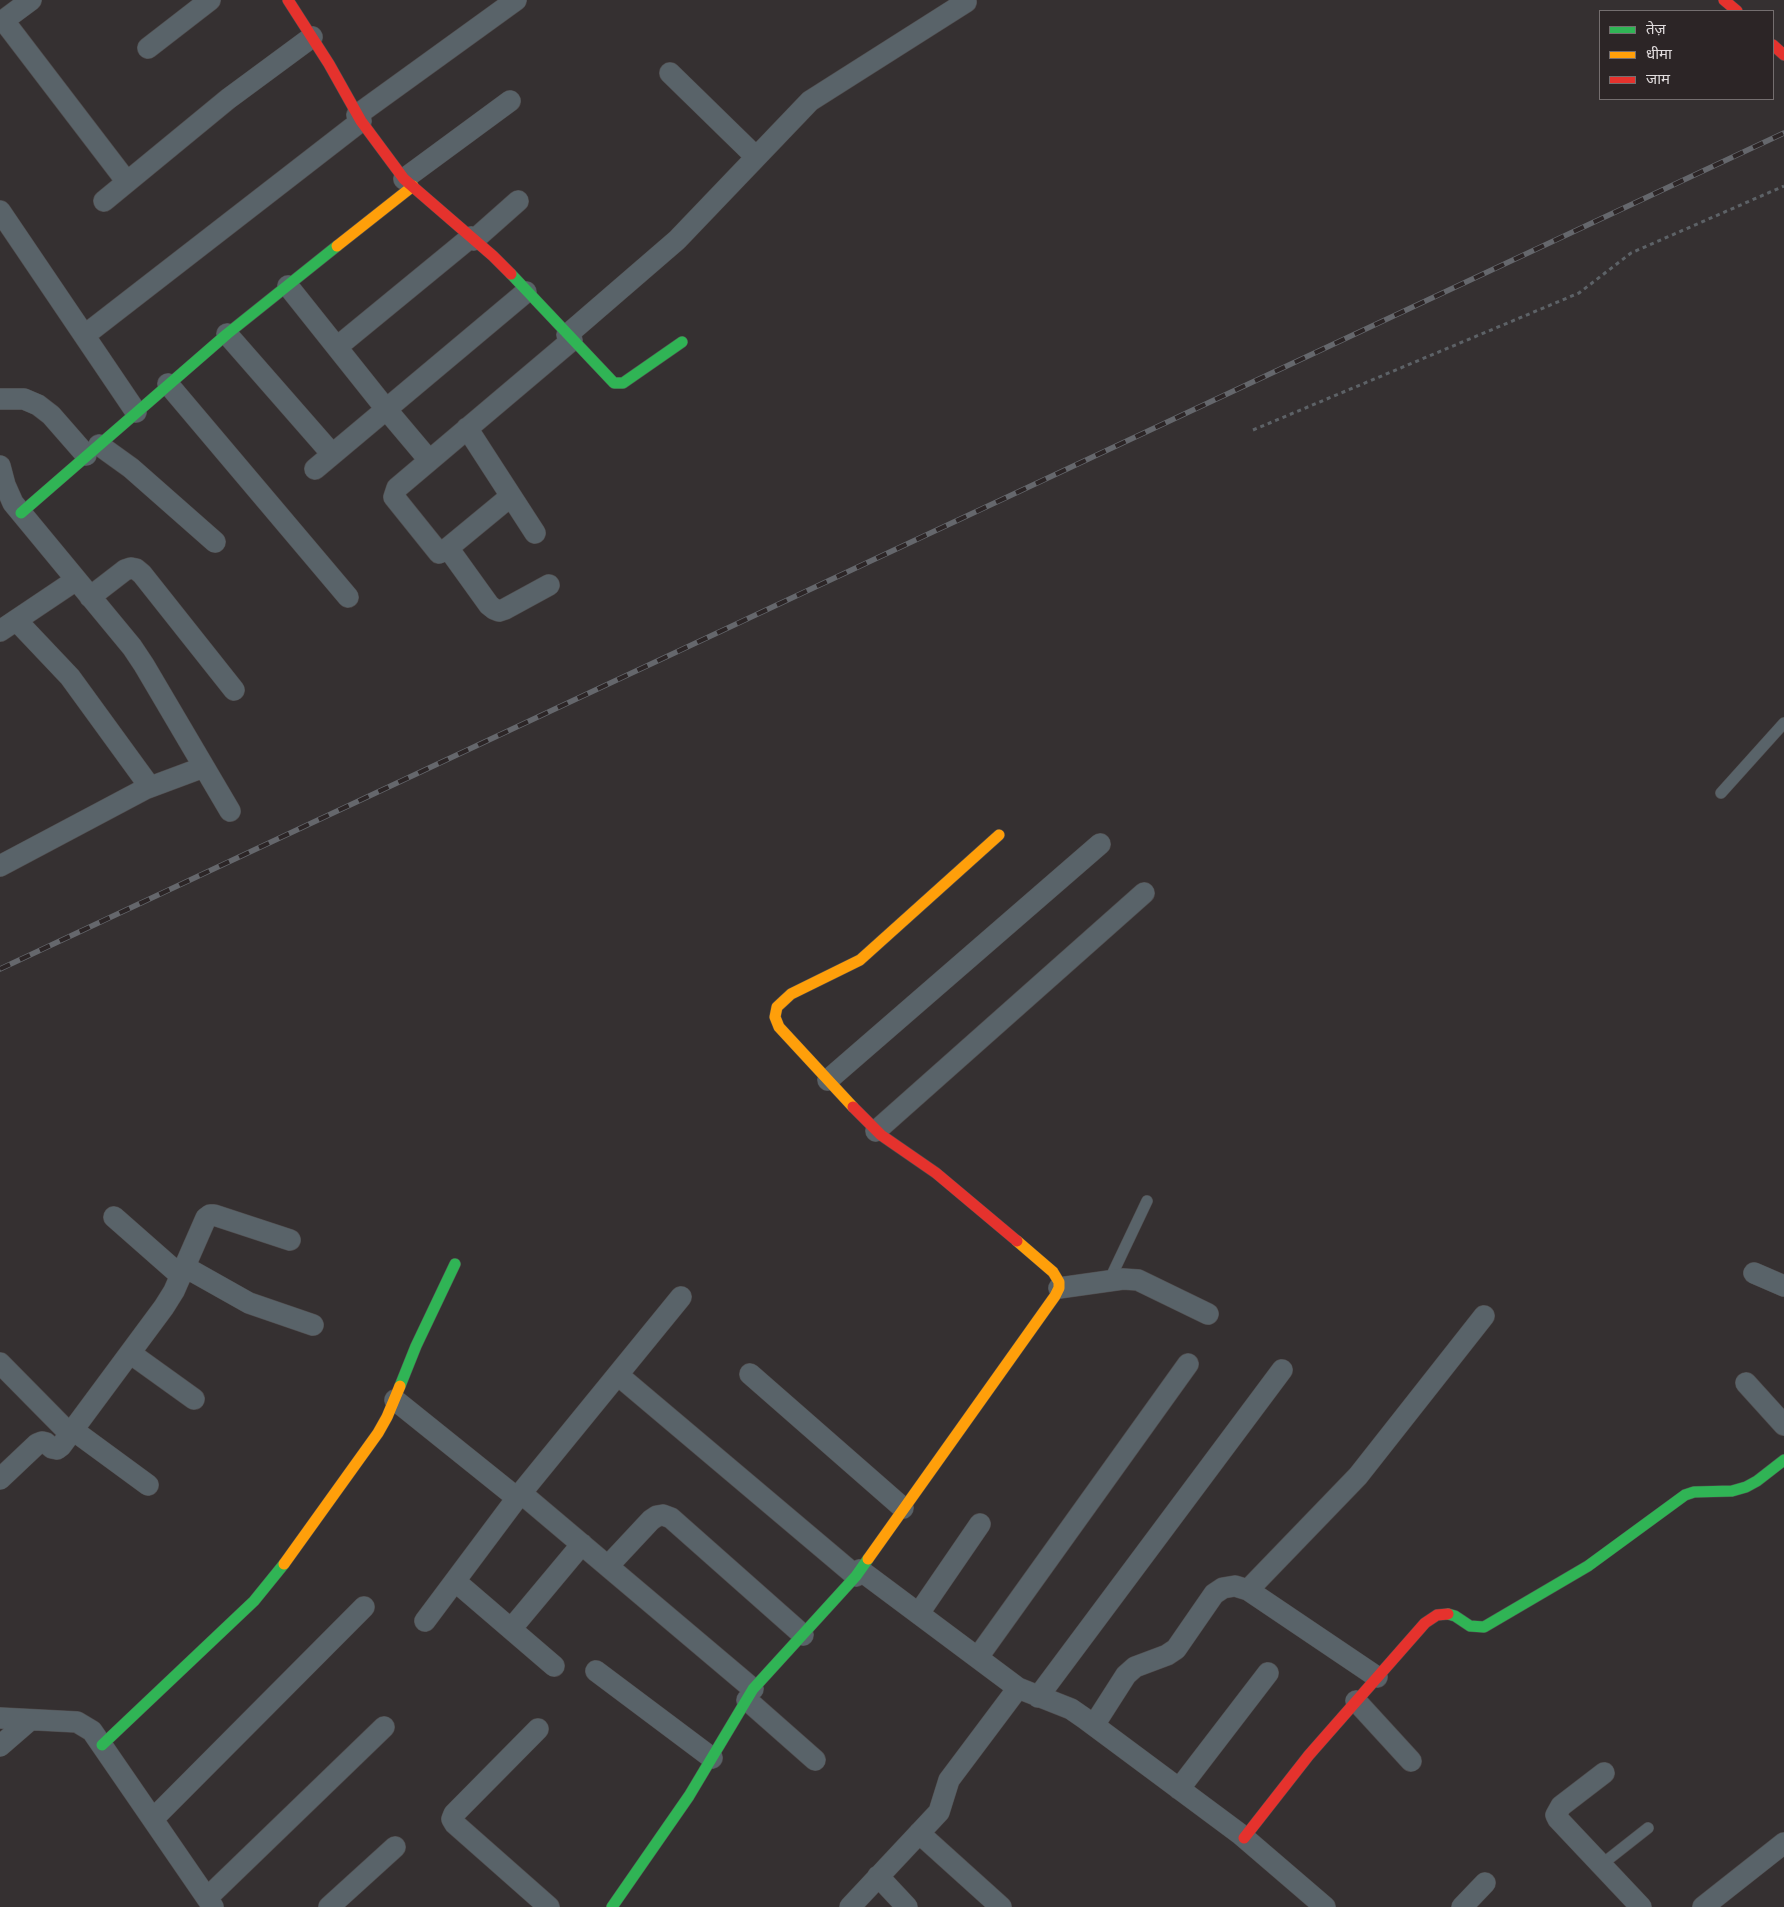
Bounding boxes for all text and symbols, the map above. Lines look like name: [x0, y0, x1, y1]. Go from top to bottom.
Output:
legend: [1599, 10, 1774, 100]
text: तेज़: [1646, 20, 1666, 38]
text: धीमा: [1646, 45, 1672, 63]
text: जाम: [1646, 70, 1670, 88]

